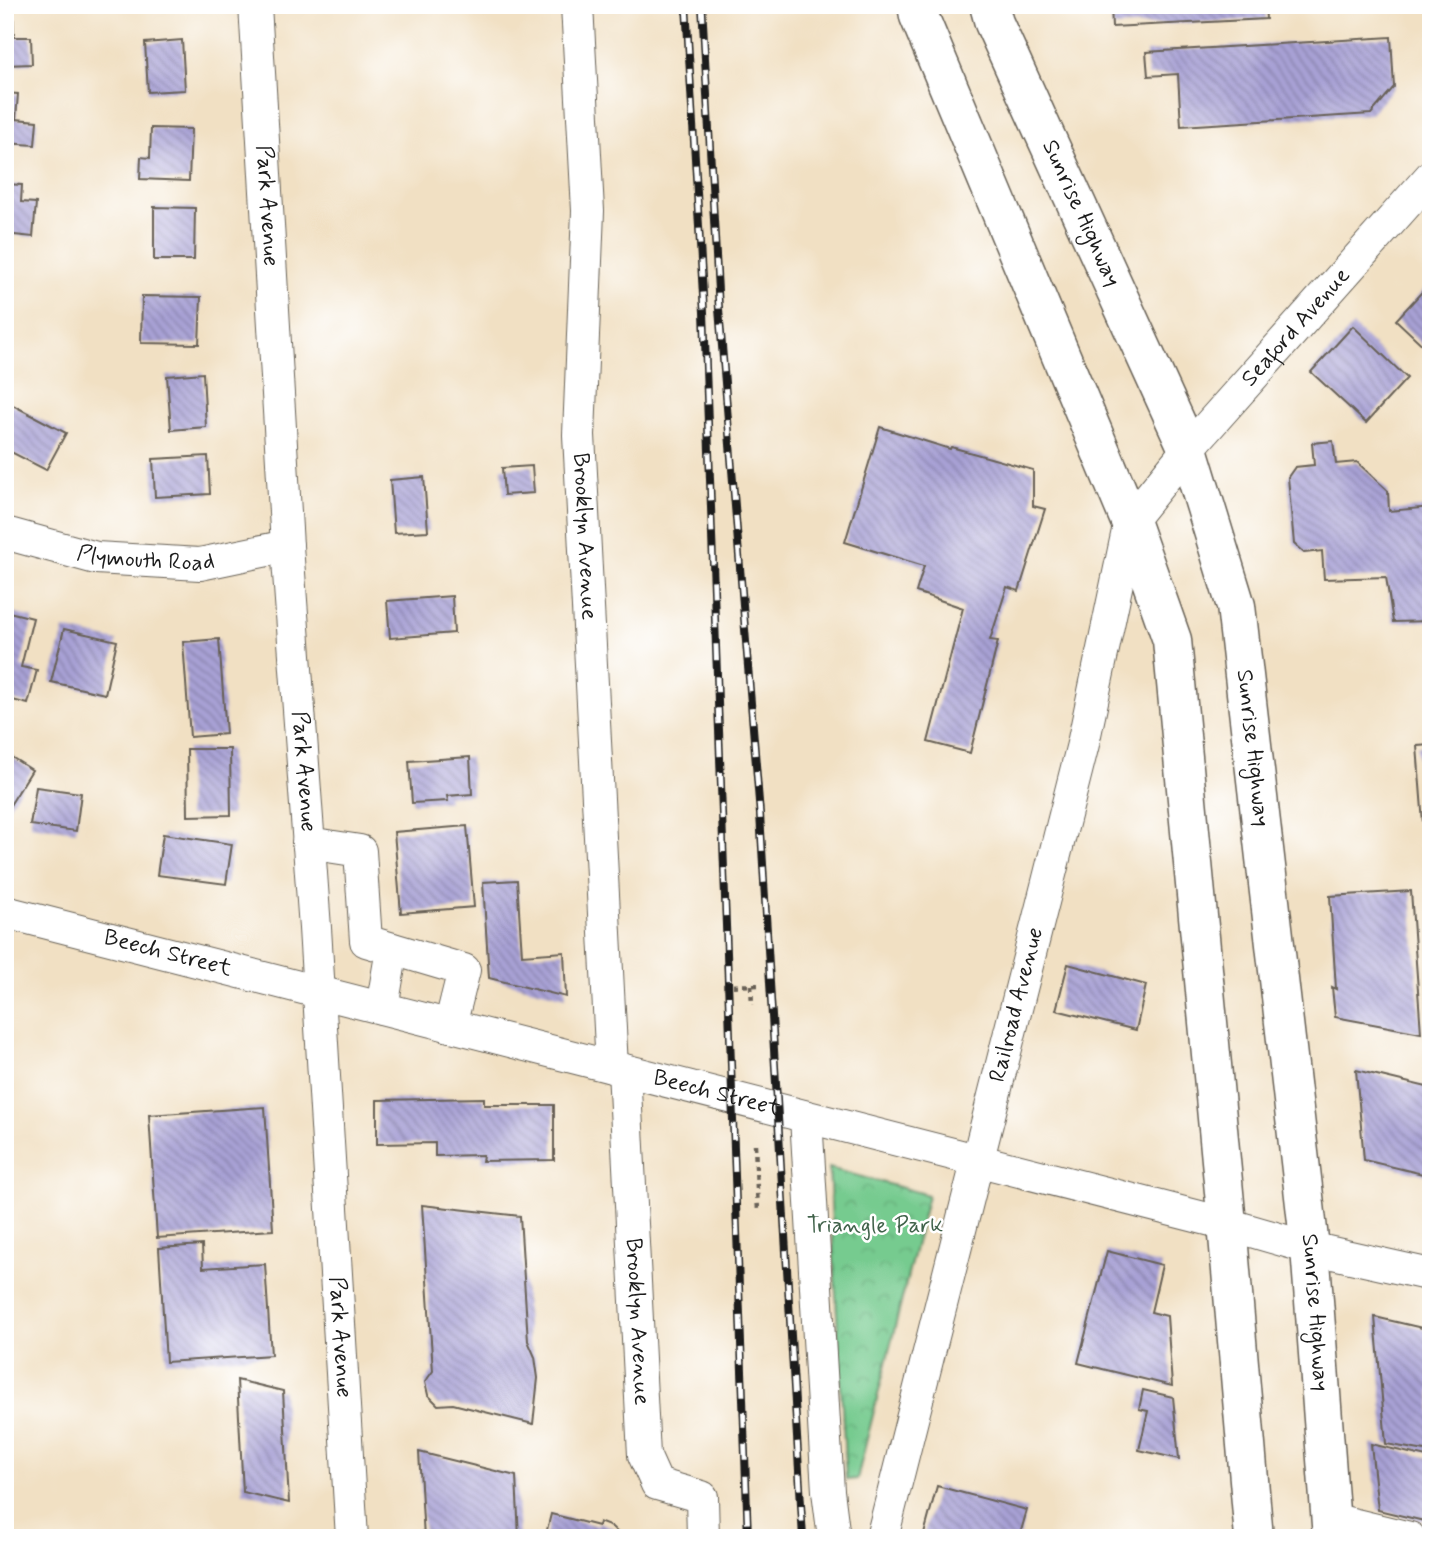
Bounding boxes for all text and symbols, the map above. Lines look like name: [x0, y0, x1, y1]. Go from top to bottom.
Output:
street label: Sunrise Highway: [1034, 135, 1127, 292]
street label: Park Avenue: [248, 144, 285, 267]
street label: Seaford Avenue: [1235, 262, 1357, 394]
street label: Brooklyn Avenue: [565, 452, 604, 621]
street label: Plymouth Road: [73, 538, 217, 579]
street label: Sunrise Highway: [1228, 668, 1276, 828]
street label: Park Avenue: [284, 710, 323, 833]
street label: Beech Street: [101, 923, 235, 984]
street label: Railroad Avenue: [983, 924, 1051, 1085]
street label: Beech Street: [650, 1063, 785, 1125]
park label: Triangle Park: [807, 1211, 943, 1241]
street label: Sunrise Highway: [1293, 1232, 1336, 1393]
street label: Brooklyn Avenue: [618, 1237, 656, 1406]
street label: Park Avenue: [321, 1276, 358, 1399]

